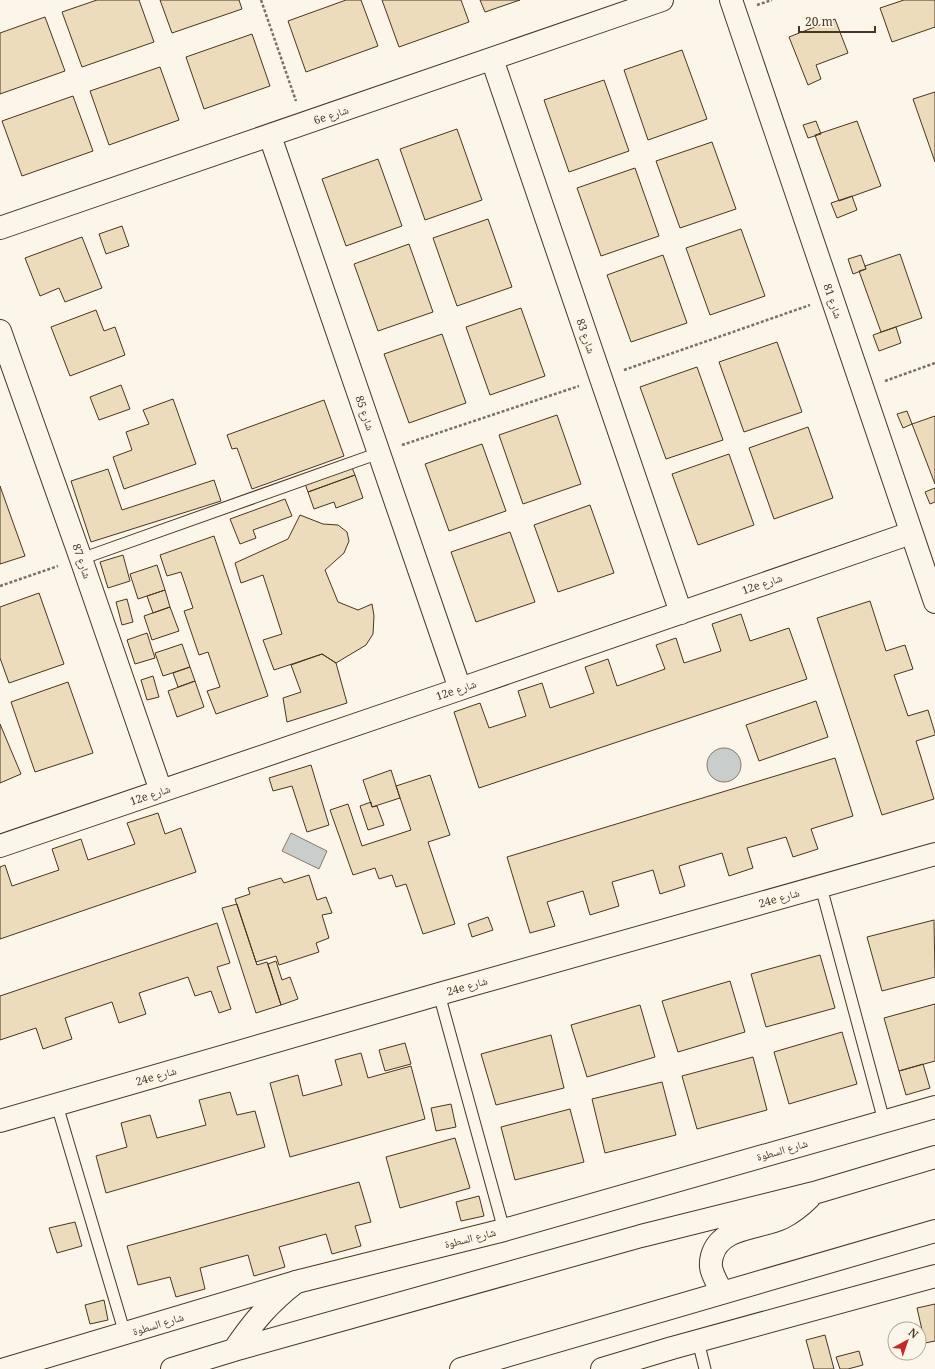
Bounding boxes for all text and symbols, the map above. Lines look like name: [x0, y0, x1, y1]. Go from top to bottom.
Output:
scale bar: [799, 8, 875, 34]
text: 20 m: [805, 13, 833, 30]
street label: 6e شارع: [311, 102, 350, 127]
street label: شارع 81: [821, 281, 846, 320]
street label: شارع 83: [574, 316, 599, 355]
street label: شارع 85: [353, 393, 378, 432]
street label: شارع 87: [70, 541, 95, 580]
street label: 12e شارع: [740, 570, 784, 597]
street label: 12e شارع: [434, 676, 478, 703]
street label: 12e شارع: [128, 781, 172, 808]
street label: 24e شارع: [757, 885, 801, 911]
street label: 24e شارع: [445, 973, 489, 999]
street label: 24e شارع: [134, 1063, 178, 1089]
street label: شارع السطوة: [755, 1135, 809, 1164]
street label: شارع السطوة: [443, 1224, 497, 1251]
street label: شارع السطوة: [131, 1309, 185, 1338]
north arrow: [887, 1321, 927, 1361]
text: N: [906, 1324, 922, 1342]

